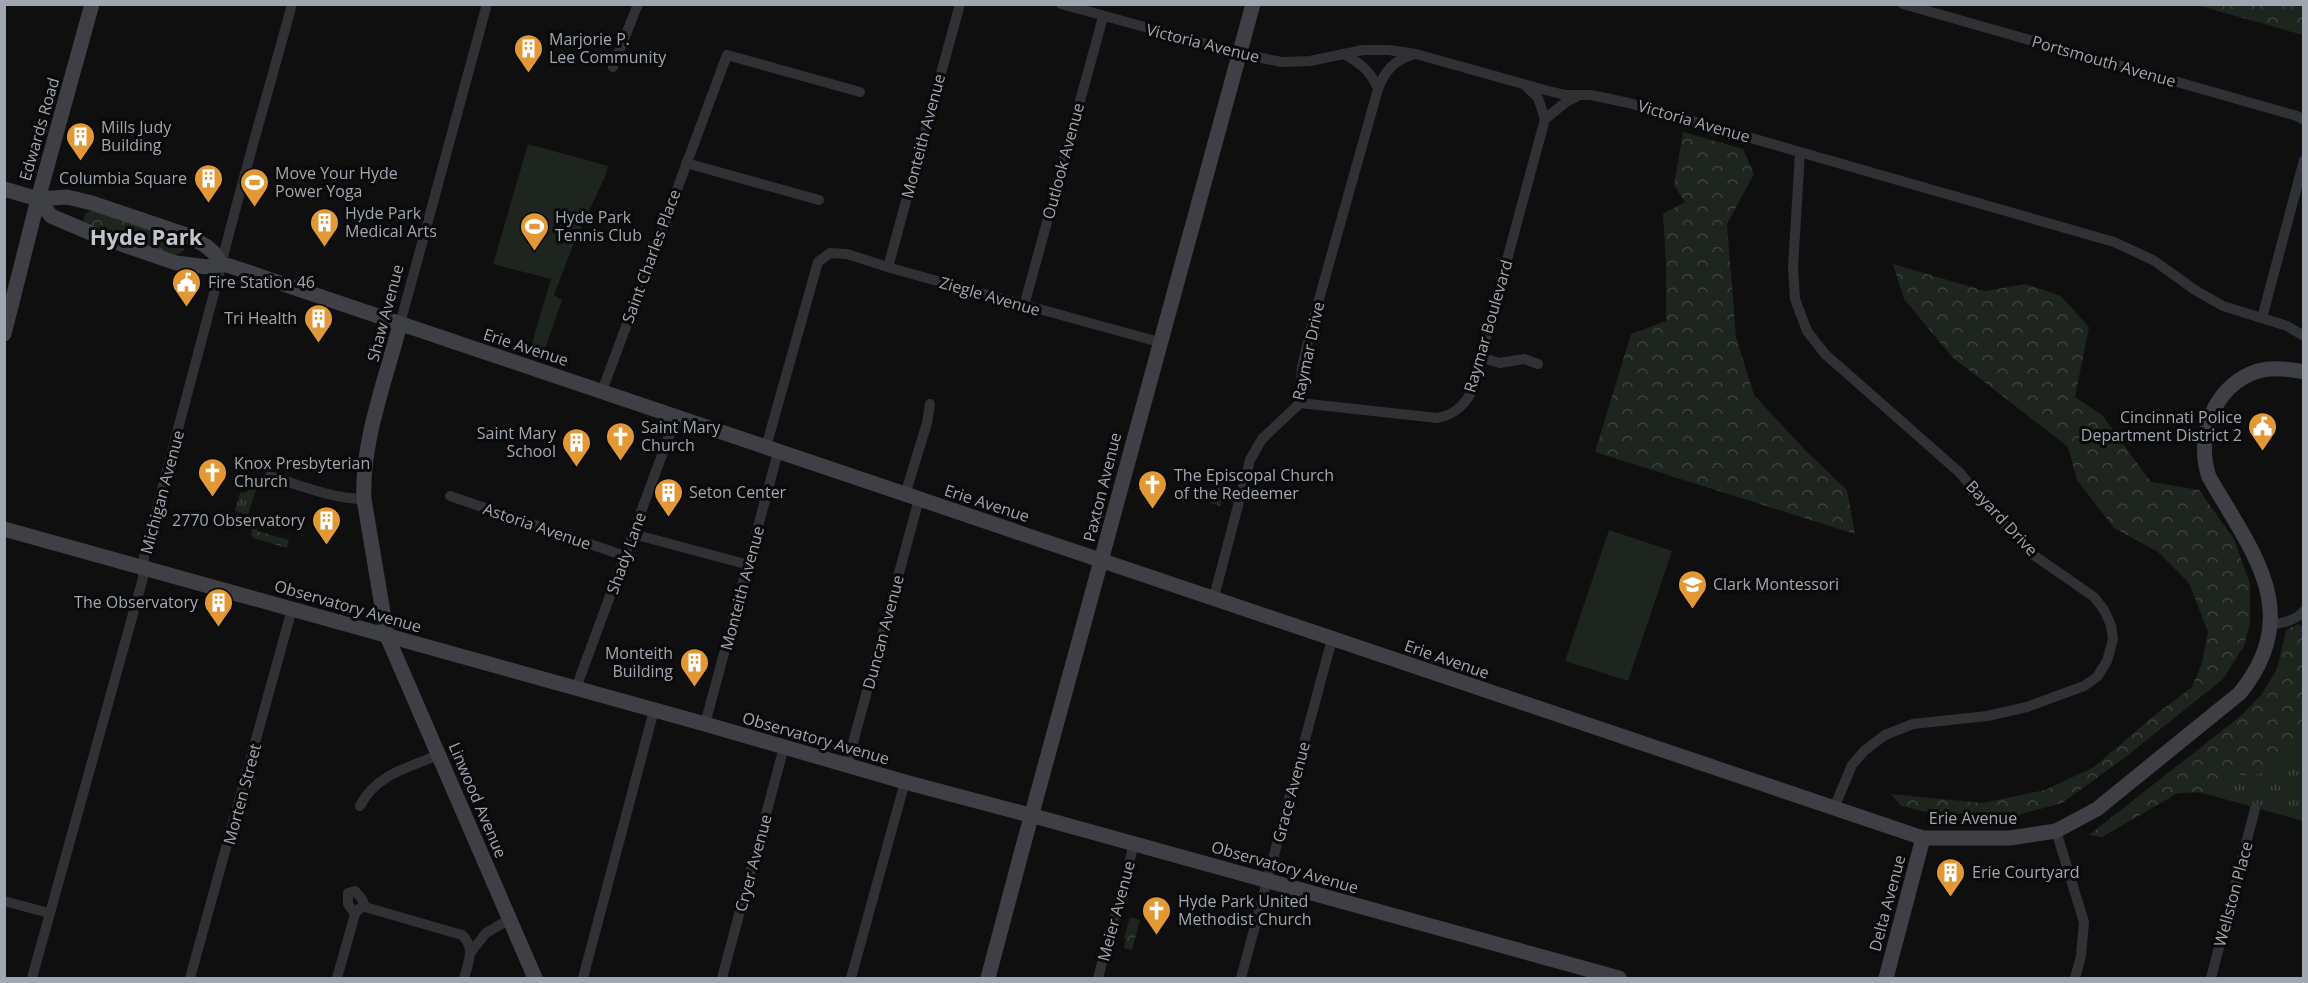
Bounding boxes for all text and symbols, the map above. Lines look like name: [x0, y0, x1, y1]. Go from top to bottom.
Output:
street label: Victoria Avenue: [1144, 18, 1262, 68]
place label: Marjorie P. Lee Community: [549, 28, 667, 68]
street label: Portsmouth Avenue: [2029, 30, 2179, 92]
building icon: Marjorie P. Lee Community: [512, 32, 544, 74]
street label: Monteith Avenue: [896, 71, 950, 201]
street label: Edwards Road: [14, 75, 64, 183]
street label: Victoria Avenue: [1635, 94, 1753, 148]
street label: Outlook Avenue: [1037, 100, 1089, 222]
place label: Mills Judy Building: [101, 116, 172, 156]
building icon: Mills Judy Building: [64, 120, 96, 162]
building icon: Columbia Square: [192, 162, 224, 204]
place label: Move Your Hyde Power Yoga: [275, 162, 398, 202]
sports icon: Move Your Hyde Power Yoga: [238, 166, 270, 208]
place label: Columbia Square: [59, 167, 187, 189]
street label: Saint Charles Place: [617, 186, 685, 326]
place label: Hyde Park Medical Arts: [345, 202, 437, 242]
building icon: Hyde Park Medical Arts: [308, 206, 340, 248]
place label: Hyde Park Tennis Club: [555, 206, 642, 246]
sports icon: Hyde Park Tennis Club: [518, 210, 550, 252]
district label: Hyde Park: [90, 221, 203, 251]
street label: Raymar Boulevard: [1459, 257, 1517, 395]
street label: Shaw Avenue: [361, 262, 409, 364]
public building icon: Fire Station 46: [171, 266, 203, 308]
place label: Fire Station 46: [208, 271, 315, 293]
street label: Ziegle Avenue: [937, 271, 1043, 321]
street label: Raymar Drive: [1287, 300, 1329, 402]
building icon: Tri Health: [302, 302, 334, 344]
place label: Tri Health: [224, 307, 297, 329]
street label: Erie Avenue: [481, 323, 571, 371]
place label: Cincinnati Police Department District 2: [2081, 406, 2242, 446]
public building icon: Cincinnati Police Department District 2: [2247, 410, 2279, 452]
place label: Saint Mary Church: [641, 416, 721, 456]
church icon: Saint Mary Church: [604, 420, 636, 462]
place label: Saint Mary School: [477, 422, 557, 462]
building icon: Saint Mary School: [561, 426, 593, 468]
street label: Michigan Avenue: [135, 428, 189, 556]
street label: Paxton Avenue: [1078, 430, 1126, 544]
place label: Knox Presbyterian Church: [234, 452, 370, 492]
church icon: Knox Presbyterian Church: [197, 456, 229, 498]
place label: The Episcopal Church of the Redeemer: [1174, 464, 1334, 504]
church icon: The Episcopal Church of the Redeemer: [1137, 468, 1169, 510]
street label: Bayard Drive: [1961, 475, 2043, 561]
building icon: Seton Center: [652, 476, 684, 518]
street label: Erie Avenue: [942, 479, 1032, 527]
place label: Seton Center: [689, 481, 787, 503]
street label: Astoria Avenue: [480, 497, 594, 555]
building icon: 2770 Observatory: [310, 504, 342, 546]
place label: 2770 Observatory: [172, 509, 306, 531]
street label: Shady Lane: [601, 509, 651, 597]
street label: Monteith Avenue: [715, 523, 769, 653]
school or university icon: Clark Montessori: [1676, 568, 1708, 610]
street label: Duncan Avenue: [857, 572, 909, 692]
place label: Clark Montessori: [1713, 573, 1839, 595]
street label: Observatory Avenue: [272, 574, 424, 638]
building icon: The Observatory: [203, 586, 235, 628]
place label: The Observatory: [74, 591, 199, 613]
street label: Erie Avenue: [1402, 634, 1492, 684]
place label: Monteith Building: [605, 642, 673, 682]
building icon: Monteith Building: [678, 646, 710, 688]
street label: Observatory Avenue: [740, 706, 892, 770]
street label: Linwood Avenue: [444, 739, 512, 861]
street label: Grace Avenue: [1267, 739, 1315, 845]
street label: Morten Street: [218, 741, 266, 847]
street label: Erie Avenue: [1929, 807, 2017, 829]
street label: Cryer Avenue: [729, 812, 777, 914]
street label: Observatory Avenue: [1209, 835, 1361, 899]
street label: Wellston Place: [2208, 839, 2258, 949]
street label: Delta Avenue: [1864, 852, 1910, 954]
building icon: Erie Courtyard: [1935, 856, 1967, 898]
street label: Meier Avenue: [1092, 858, 1140, 963]
place label: Erie Courtyard: [1972, 861, 2080, 883]
place label: Hyde Park United Methodist Church: [1178, 890, 1312, 930]
church icon: Hyde Park United Methodist Church: [1141, 894, 1173, 936]

